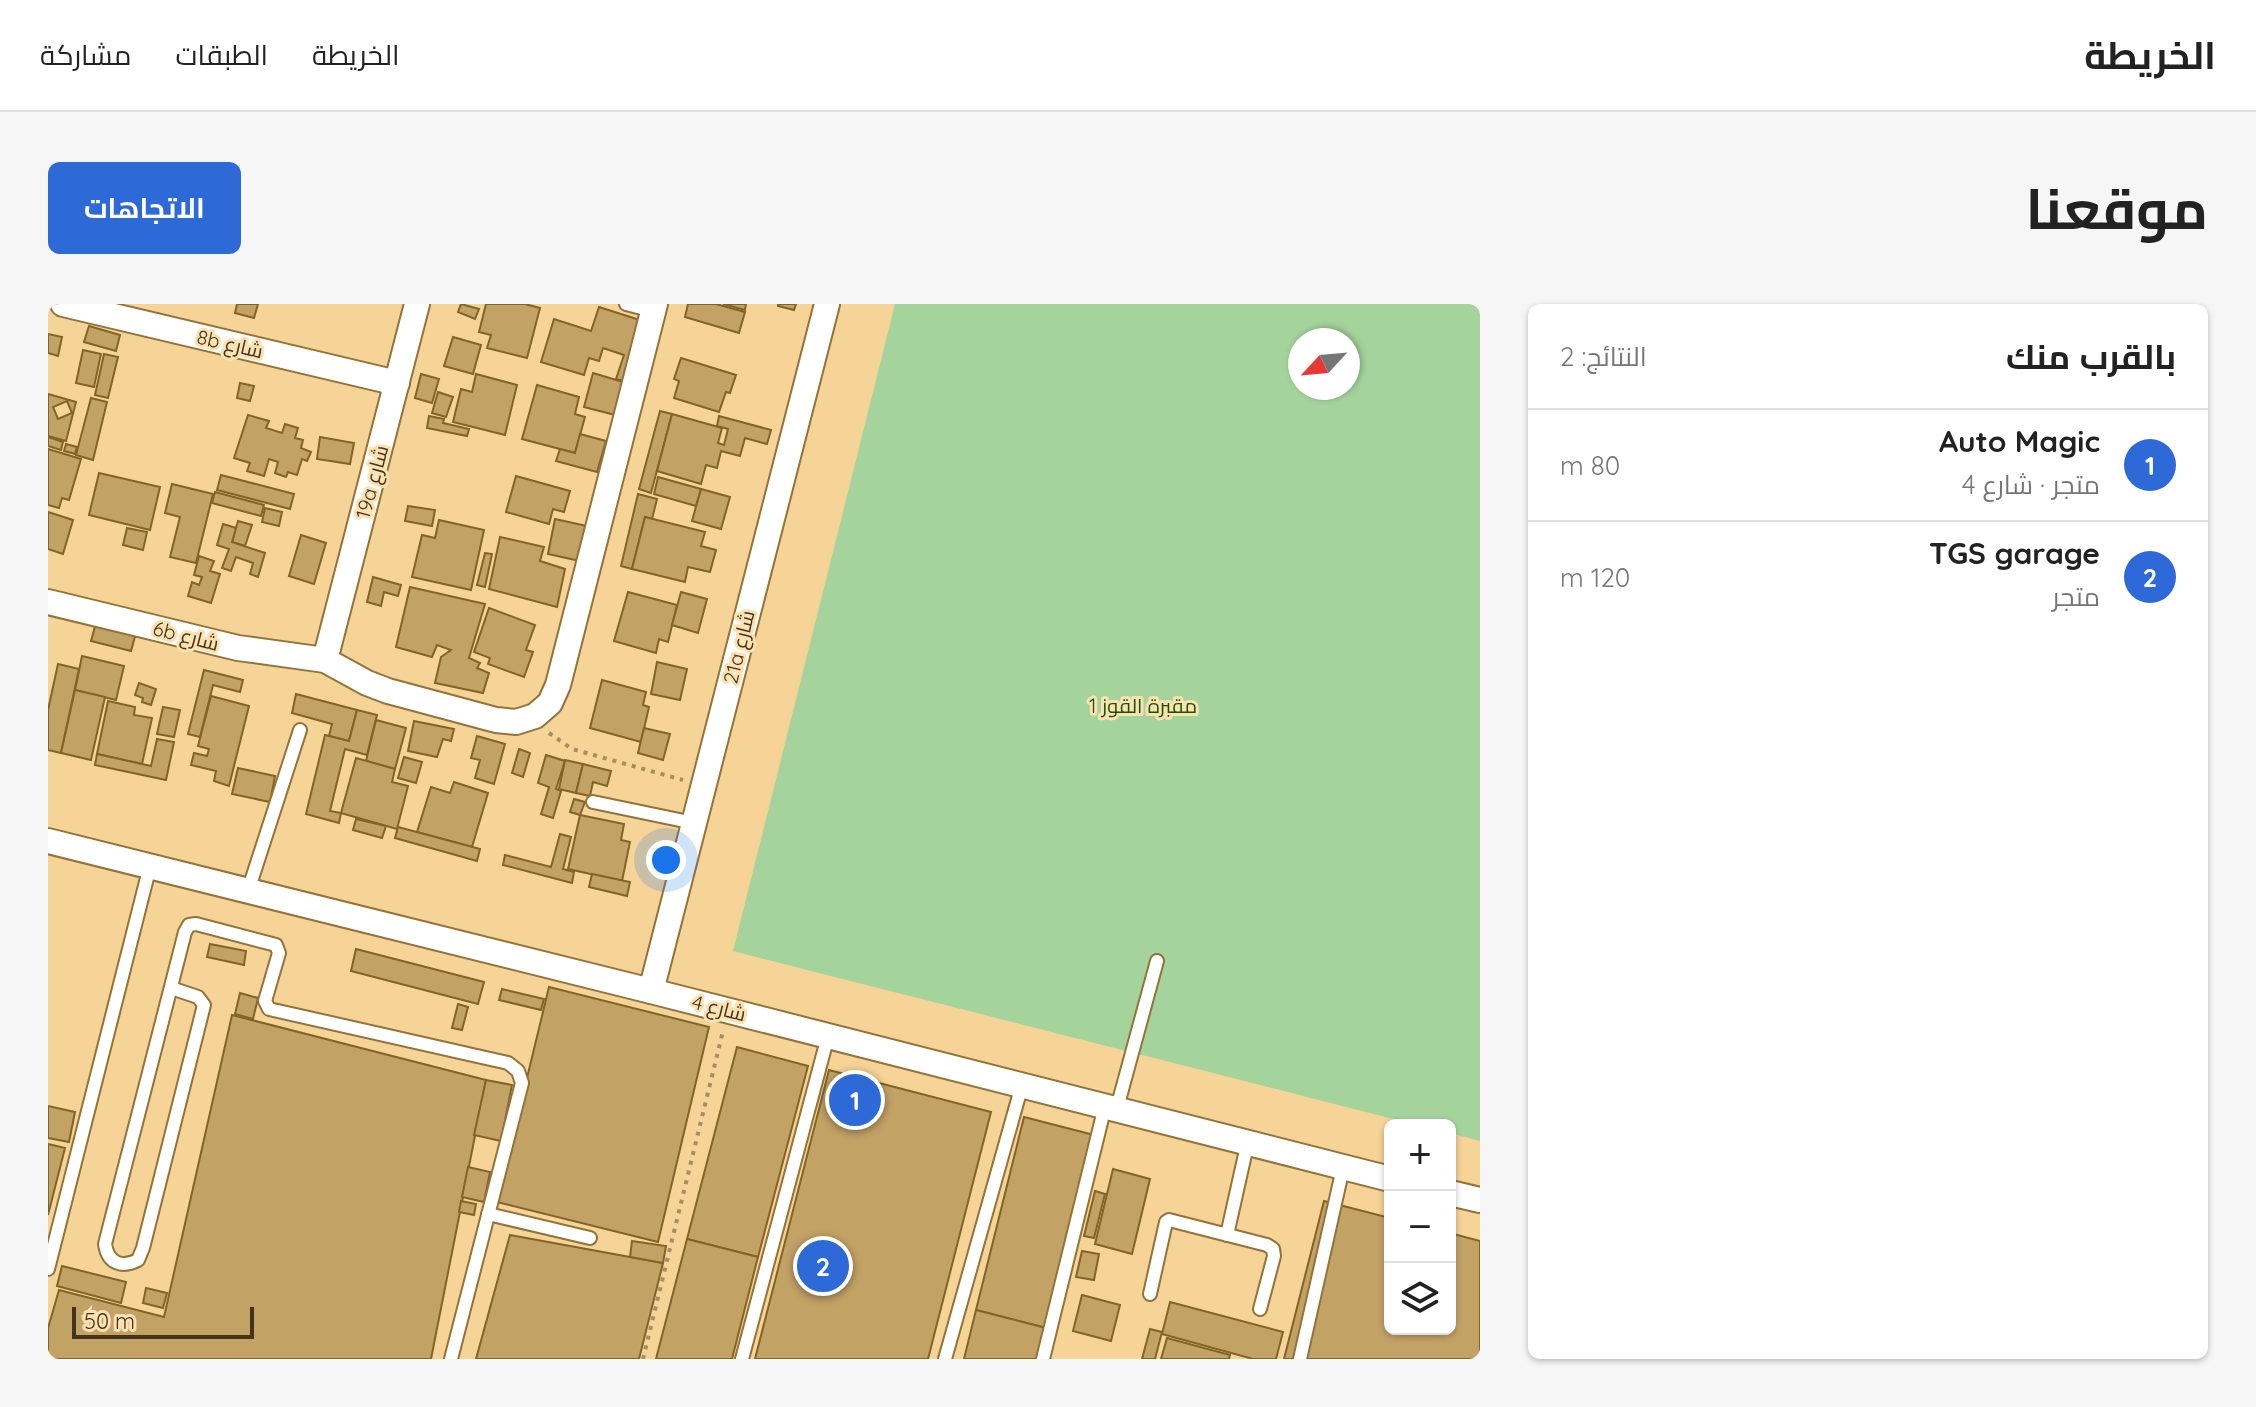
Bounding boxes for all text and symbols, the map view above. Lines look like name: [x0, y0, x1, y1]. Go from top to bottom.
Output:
text: الخريطة: [2084, 31, 2216, 79]
text: مشاركة: [40, 37, 131, 72]
text: الطبقات: [175, 37, 268, 72]
text: الخريطة: [312, 37, 399, 72]
button: الاتجاهات: [48, 162, 241, 254]
text: موقعنا: [2025, 173, 2208, 243]
street label: 8b شارع: [194, 324, 266, 365]
north arrow: [1288, 328, 1360, 400]
text: بالقرب منك: [2006, 335, 2176, 378]
text: النتائج: 2: [1560, 340, 1647, 373]
text: Auto Magic: [1939, 422, 2100, 460]
street label: 19a شارع: [350, 442, 395, 522]
text: 80 m: [1560, 449, 1620, 482]
text: 1: [2145, 449, 2155, 482]
text: متجر · شارع 4: [1962, 468, 2100, 501]
text: TGS garage: [1929, 534, 2100, 572]
text: 120 m: [1560, 561, 1630, 594]
text: 2: [2143, 561, 2157, 594]
text: متجر: [2052, 580, 2100, 613]
street label: 21a شارع: [717, 608, 762, 687]
street label: 6b شارع: [150, 615, 222, 658]
park label: مقبرة القوز 1: [1089, 693, 1197, 718]
your location: [646, 840, 686, 880]
street label: شارع 4: [689, 989, 749, 1028]
pin: 1: [829, 1070, 881, 1130]
map controls: [1384, 1119, 1456, 1335]
button: +: [1384, 1119, 1456, 1191]
button: −: [1384, 1191, 1456, 1263]
pin: 2: [797, 1236, 849, 1296]
button: layers: [1384, 1263, 1456, 1335]
scale bar: [72, 1303, 254, 1339]
text: 50 m: [84, 1307, 135, 1335]

